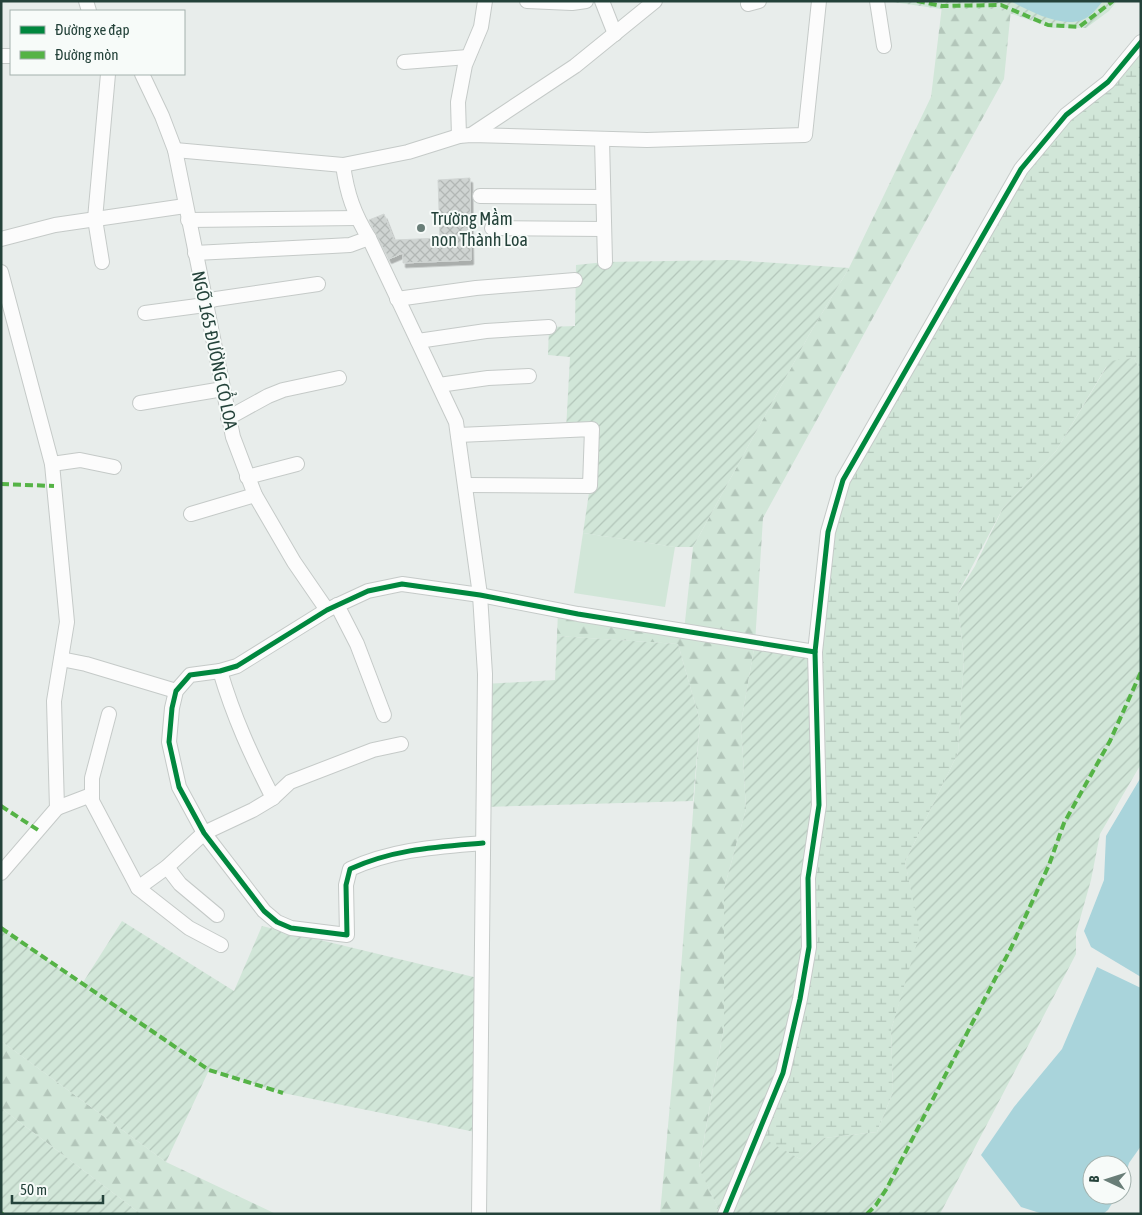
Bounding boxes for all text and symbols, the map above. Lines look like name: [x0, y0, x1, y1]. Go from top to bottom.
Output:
legend: [10, 10, 185, 75]
text: Đường xe đạp: [55, 21, 130, 38]
text: Đường mòn: [55, 46, 119, 63]
place label: Trường Mầm non Thành Loa: [431, 207, 528, 250]
marker: Trường Mầm non Thành Loa: [415, 222, 427, 234]
street label: NGÕ 165 ĐƯỜNG CỔ LOA: [188, 268, 245, 431]
north arrow: [1082, 1155, 1132, 1205]
scale bar: [12, 1172, 104, 1204]
text: B: [1086, 1175, 1102, 1183]
text: 50 m: [20, 1181, 47, 1198]

